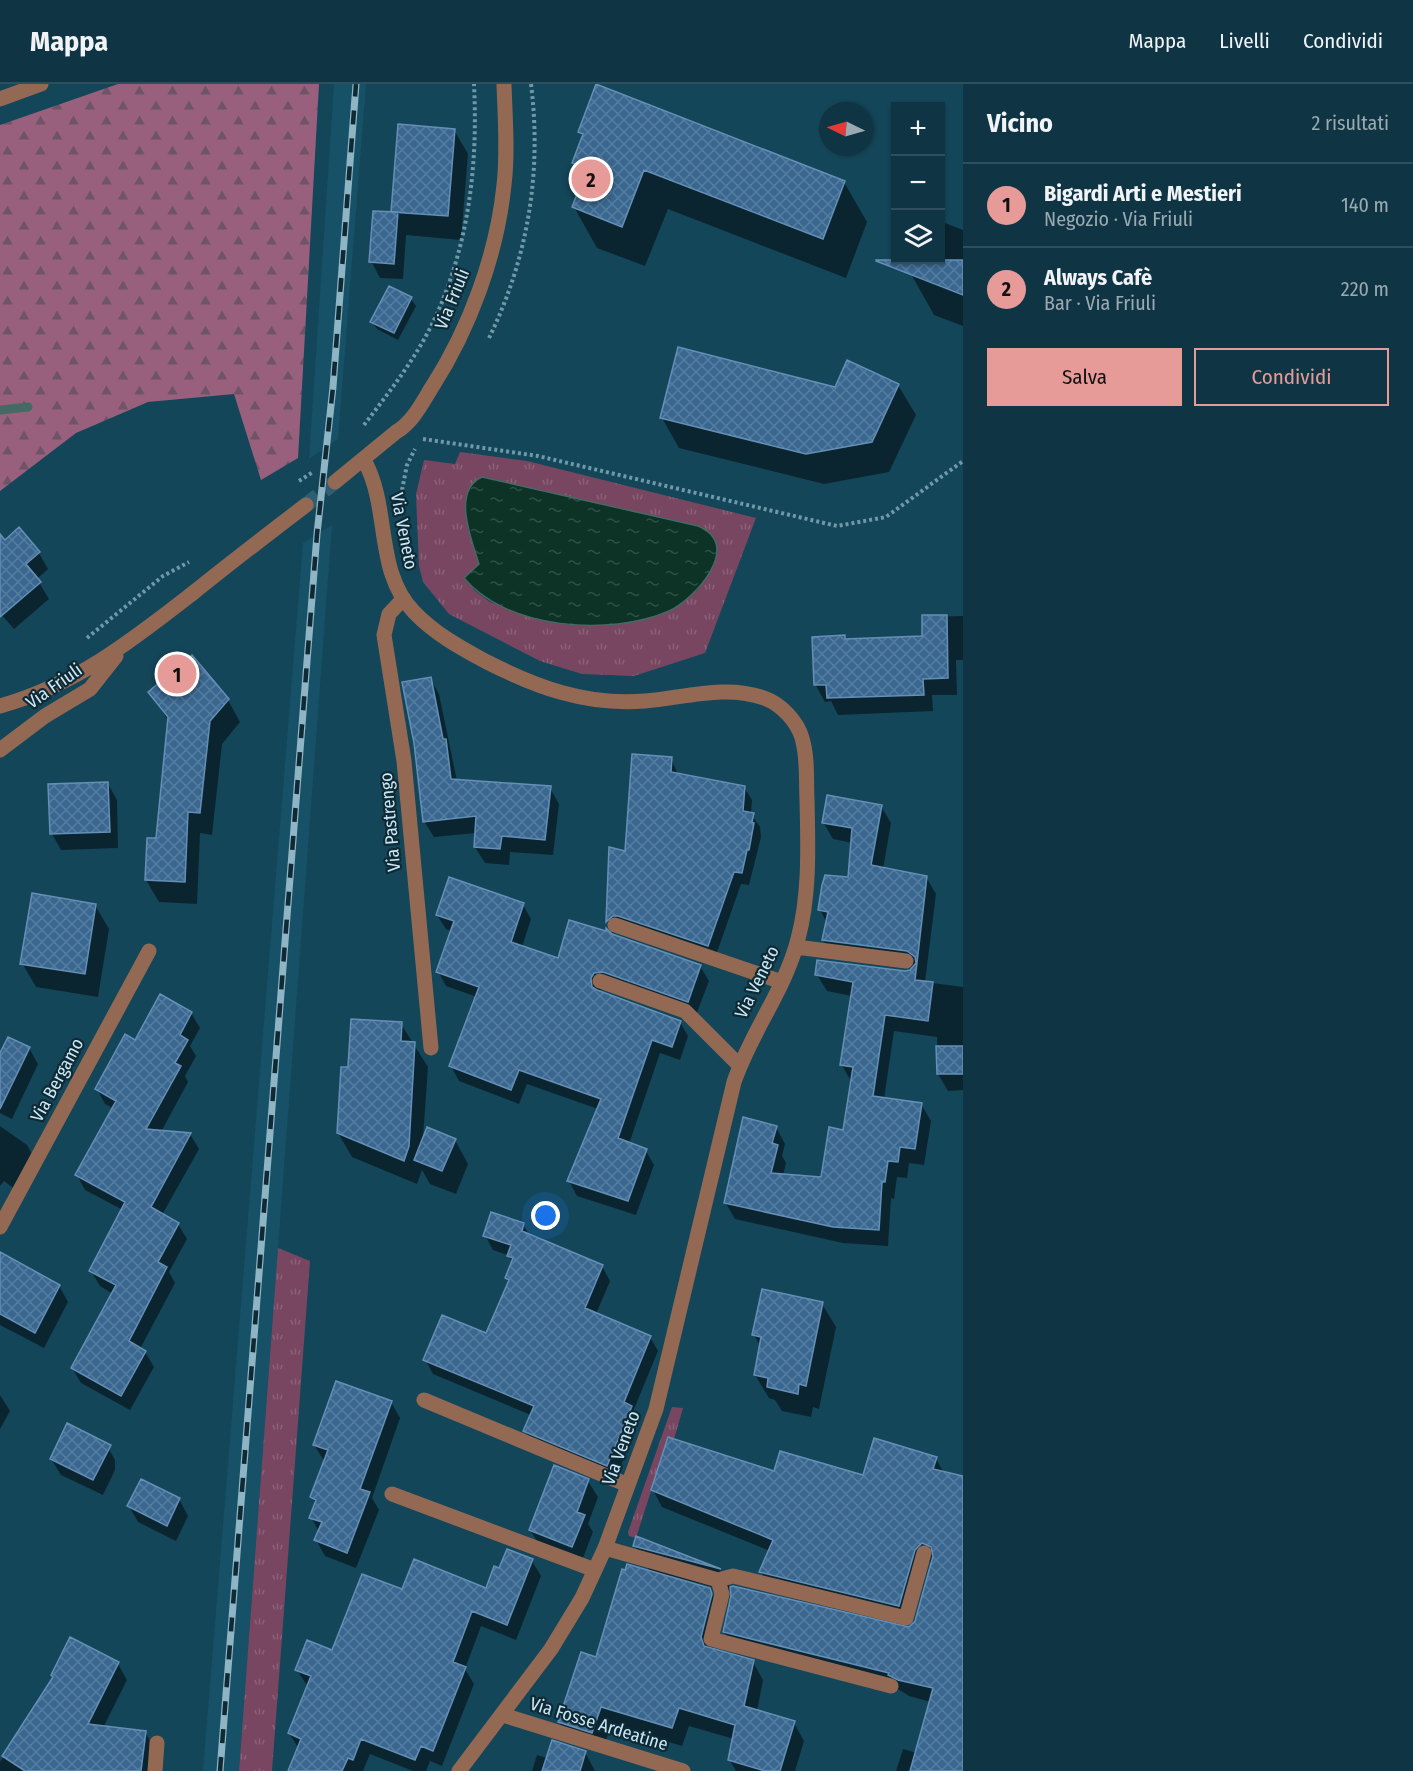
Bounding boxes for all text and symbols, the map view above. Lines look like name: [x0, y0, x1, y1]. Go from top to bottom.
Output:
text: Mappa: [30, 25, 108, 58]
text: Mappa: [1129, 28, 1186, 54]
text: Livelli: [1219, 28, 1270, 54]
text: Condividi: [1303, 28, 1383, 54]
north arrow: [819, 102, 873, 156]
map controls: [891, 102, 945, 264]
button: +: [891, 102, 945, 156]
text: Vicino: [987, 108, 1053, 139]
text: 2 risultati: [1311, 111, 1389, 135]
pin: 2: [572, 156, 610, 202]
button: −: [891, 156, 945, 210]
text: Bigardi Arti e Mestieri: [1044, 180, 1242, 207]
text: 1: [1002, 193, 1011, 217]
text: 140 m: [1341, 193, 1389, 217]
text: Negozio · Via Friuli: [1044, 207, 1193, 231]
button: layers: [891, 210, 945, 264]
text: Always Cafè: [1044, 264, 1152, 291]
street label: Via Friuli: [430, 265, 474, 333]
text: 2: [1002, 277, 1011, 301]
text: 220 m: [1341, 277, 1389, 301]
text: Bar · Via Friuli: [1044, 291, 1156, 315]
button: Salva: [987, 348, 1182, 406]
button: Condividi: [1194, 348, 1389, 406]
street label: Via Veneto: [386, 491, 422, 571]
pin: 1: [158, 652, 196, 696]
street label: Via Friuli: [22, 659, 86, 713]
street label: Via Pastrengo: [375, 772, 405, 872]
street label: Via Veneto: [730, 942, 784, 1022]
street label: Via Bergamo: [26, 1034, 88, 1126]
your location: [531, 1201, 560, 1230]
street label: Via Veneto: [597, 1408, 645, 1488]
street label: Via Fosse Ardeatine: [527, 1693, 671, 1755]

